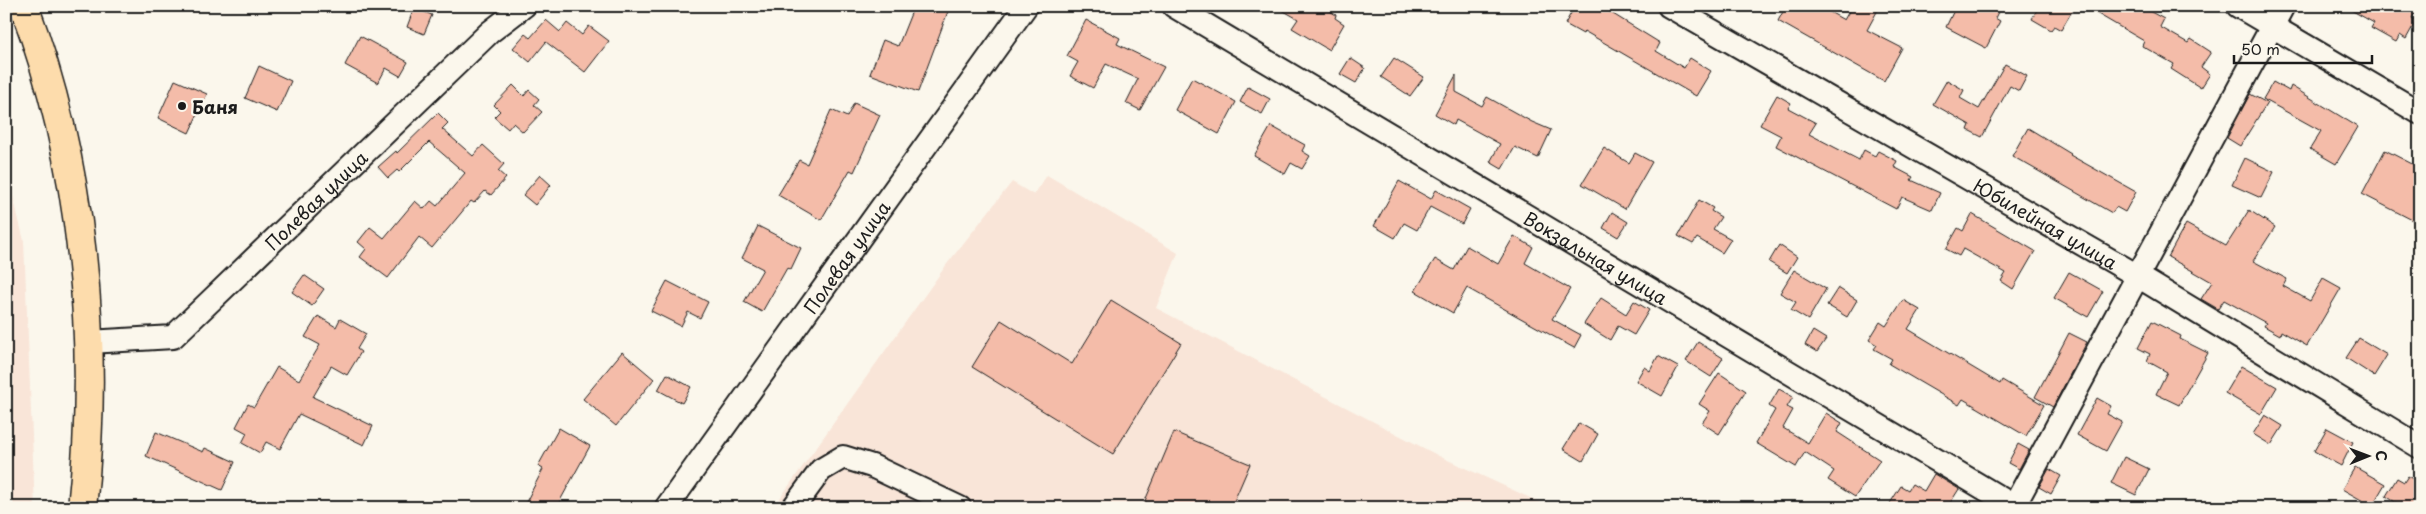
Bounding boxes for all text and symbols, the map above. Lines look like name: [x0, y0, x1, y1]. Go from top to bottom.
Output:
scale bar: [2234, 32, 2371, 64]
text: 50 m: [2241, 37, 2280, 60]
place label: Баня: [192, 93, 238, 120]
marker: Баня: [176, 100, 188, 112]
street label: Полевая улица: [258, 143, 373, 256]
street label: Юбилейная улица: [1969, 171, 2123, 276]
street label: Полевая улица: [796, 194, 896, 319]
street label: Вокзальная улица: [1519, 204, 1673, 311]
north arrow: [2344, 432, 2394, 482]
text: С: [2371, 450, 2392, 461]

